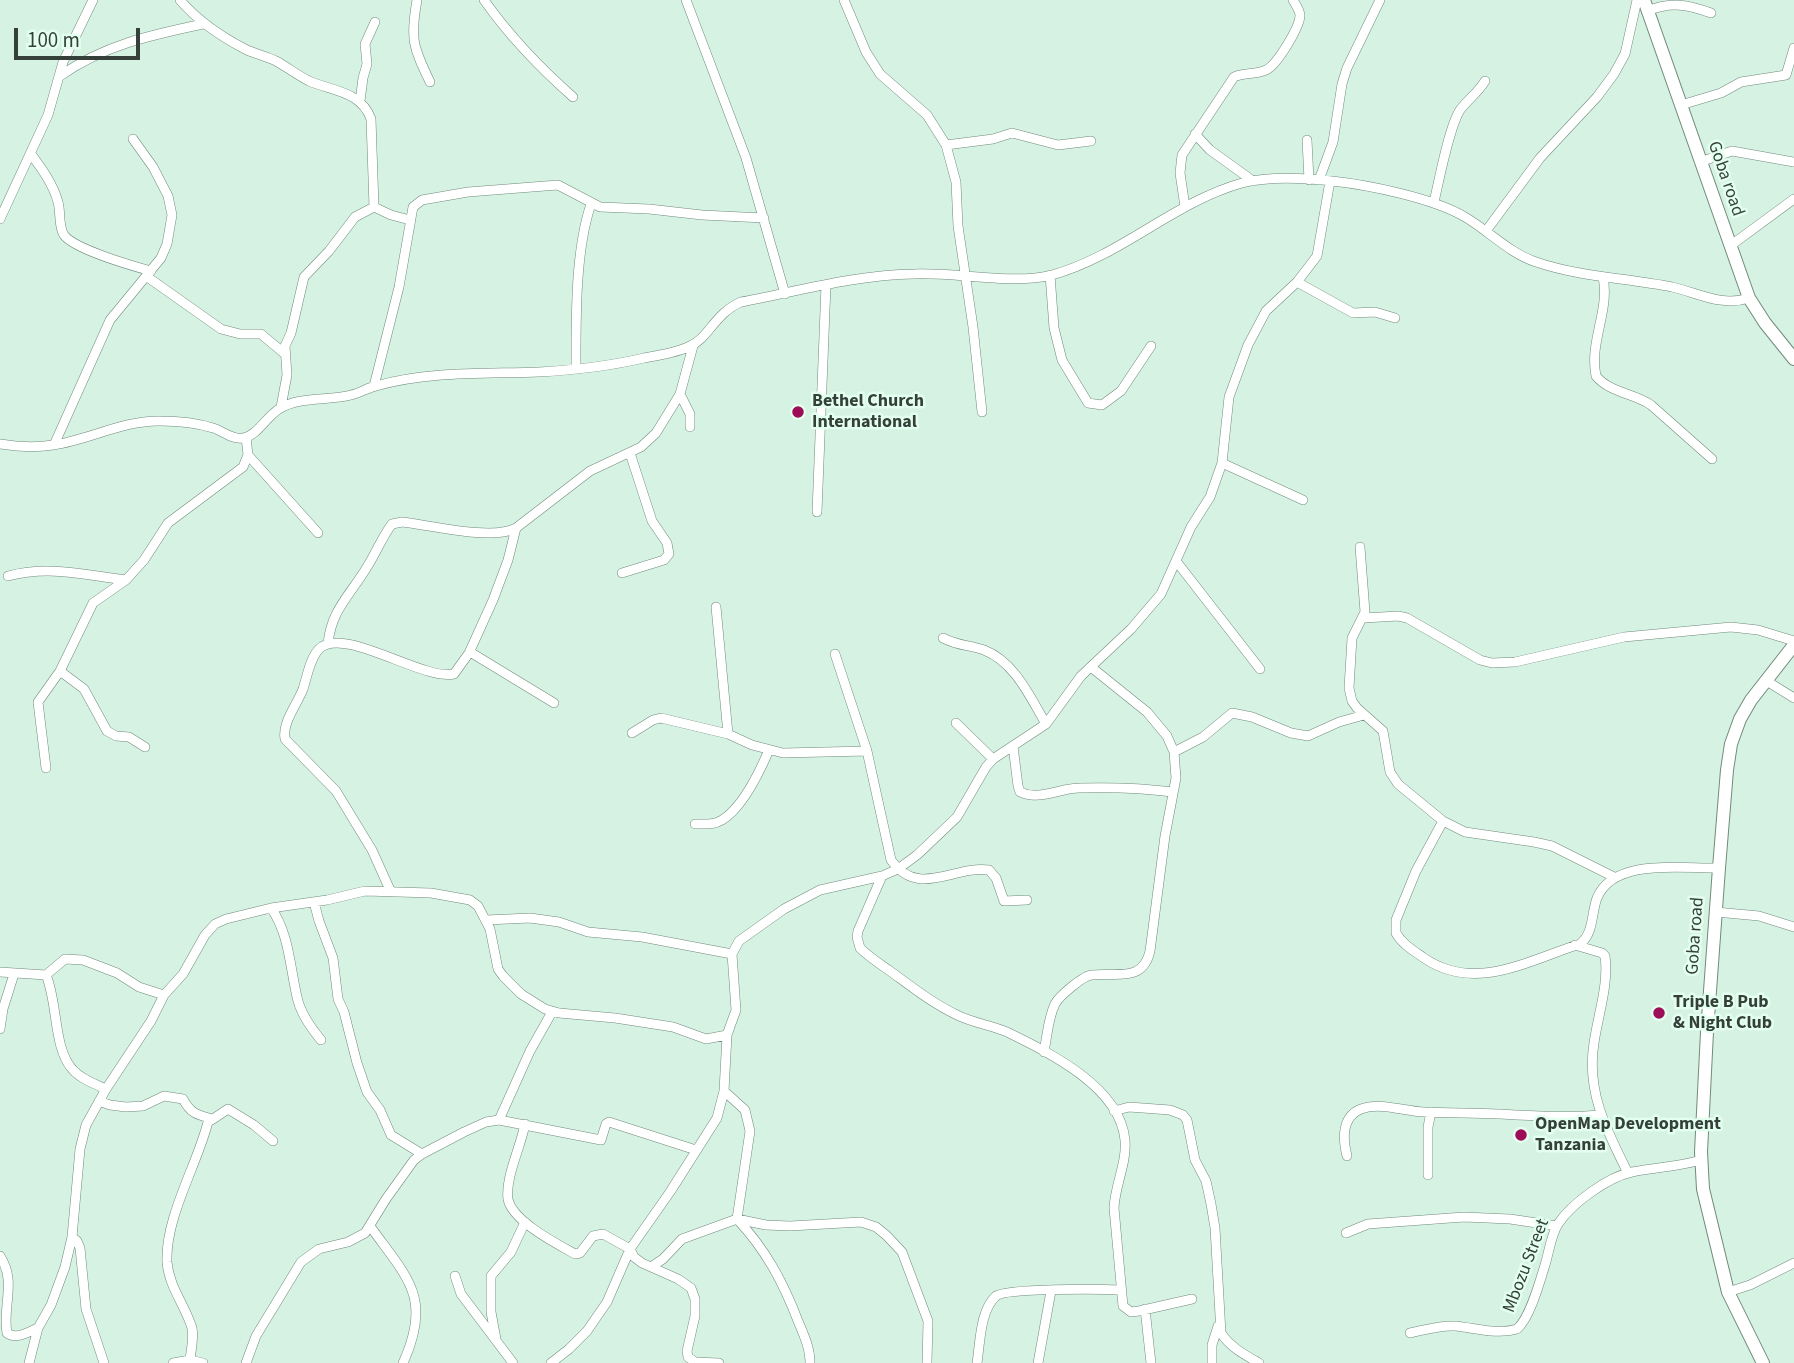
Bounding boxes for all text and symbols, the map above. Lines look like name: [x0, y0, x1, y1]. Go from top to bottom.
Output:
scale bar: [18, 14, 144, 58]
text: 100 m: [27, 25, 80, 55]
street label: Goba road: [1702, 139, 1748, 219]
place label: Bethel Church International: [812, 391, 924, 434]
marker: Bethel Church International: [790, 404, 806, 420]
street label: Goba road: [1683, 896, 1709, 976]
place label: Triple B Pub & Night Club: [1673, 992, 1772, 1034]
marker: Triple B Pub & Night Club: [1651, 1005, 1667, 1021]
place label: OpenMap Development Tanzania: [1535, 1114, 1721, 1156]
marker: OpenMap Development Tanzania: [1513, 1127, 1529, 1143]
street label: Mbozu Street: [1499, 1216, 1555, 1316]

